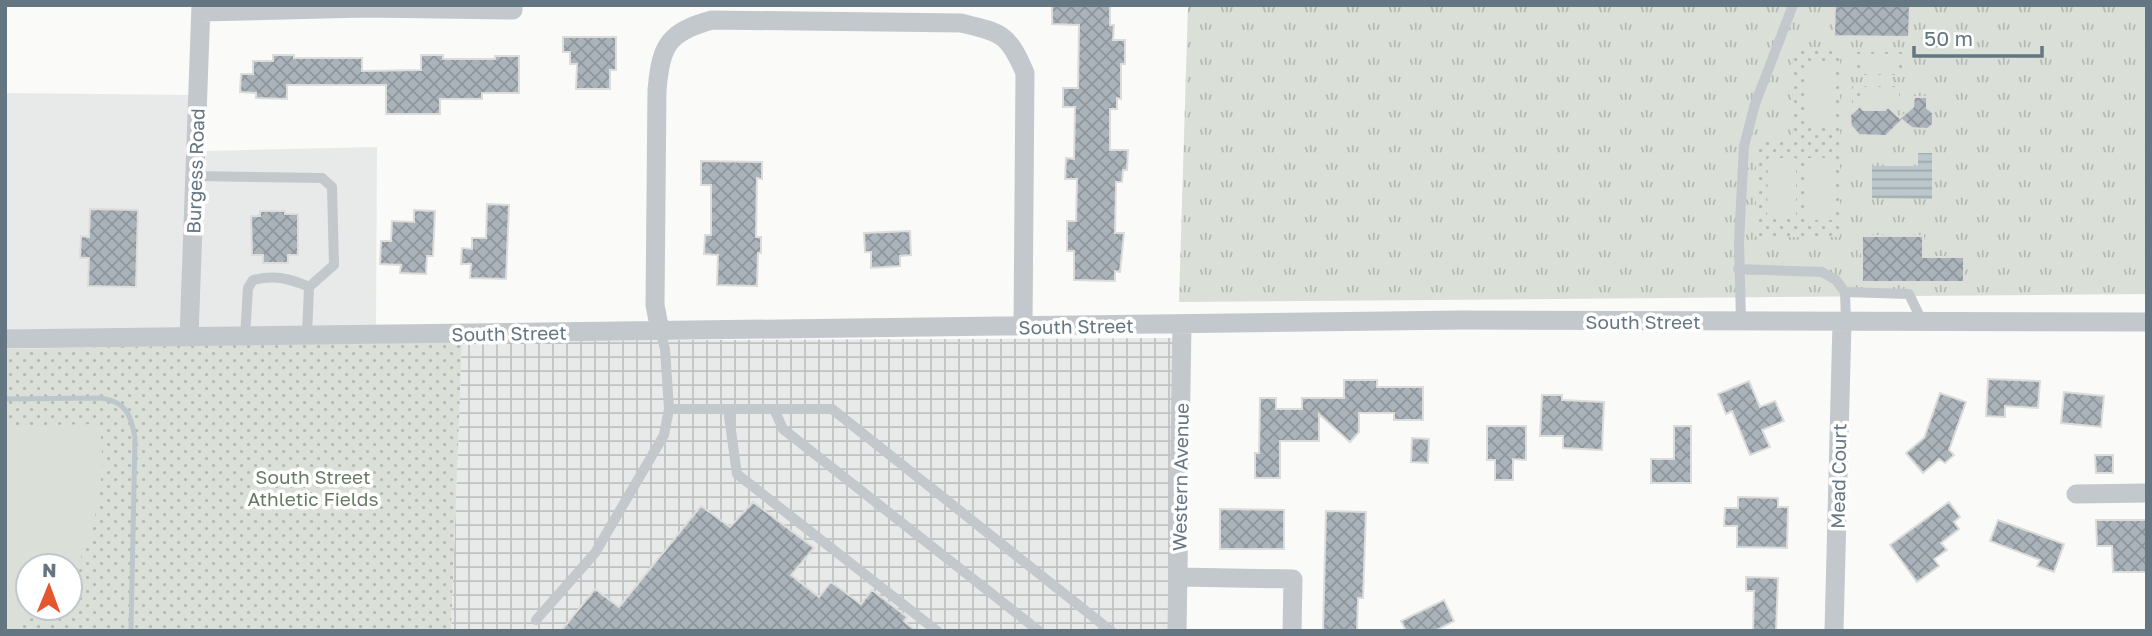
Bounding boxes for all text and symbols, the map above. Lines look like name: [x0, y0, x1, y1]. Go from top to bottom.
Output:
scale bar: [1914, 14, 2042, 58]
text: 50 m: [1924, 25, 1973, 51]
street label: Burgess Road: [181, 108, 209, 234]
street label: South Street: [1585, 310, 1701, 333]
street label: South Street: [1018, 313, 1134, 339]
street label: South Street: [451, 320, 567, 346]
street label: Western Avenue: [1167, 403, 1193, 551]
street label: Mead Court: [1826, 423, 1850, 529]
park label: South Street Athletic Fields: [247, 465, 379, 510]
north arrow: [14, 552, 84, 622]
text: N: [42, 558, 57, 581]

